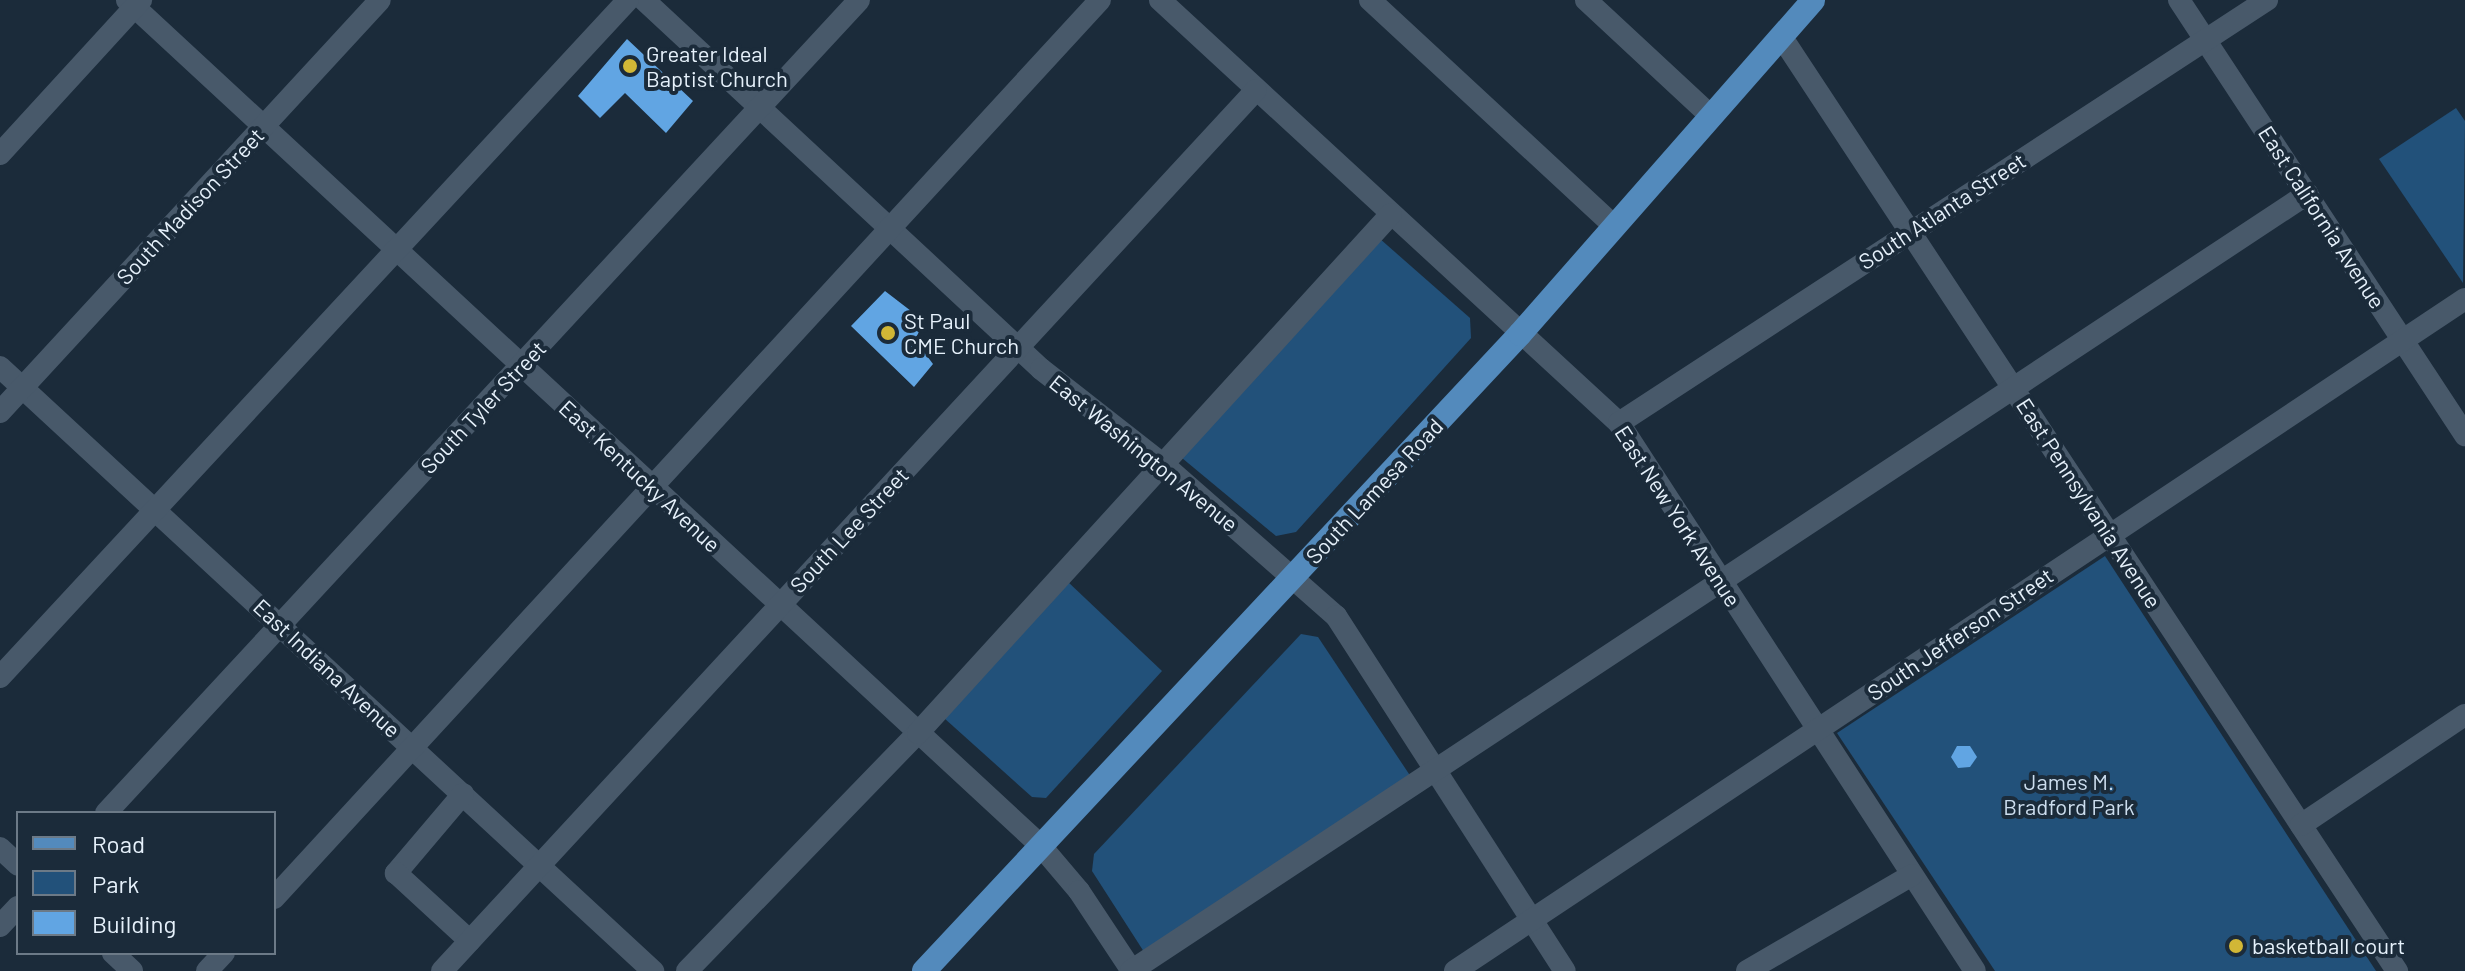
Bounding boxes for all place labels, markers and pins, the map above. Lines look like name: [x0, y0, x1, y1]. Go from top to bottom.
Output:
place label: Greater Ideal Baptist Church: [646, 40, 788, 92]
marker: Greater Ideal Baptist Church: [621, 57, 639, 75]
place label: St Paul CME Church: [904, 307, 1019, 358]
marker: St Paul CME Church: [879, 324, 897, 342]
place label: basketball court: [2252, 933, 2405, 959]
marker: basketball court: [2227, 937, 2245, 955]

